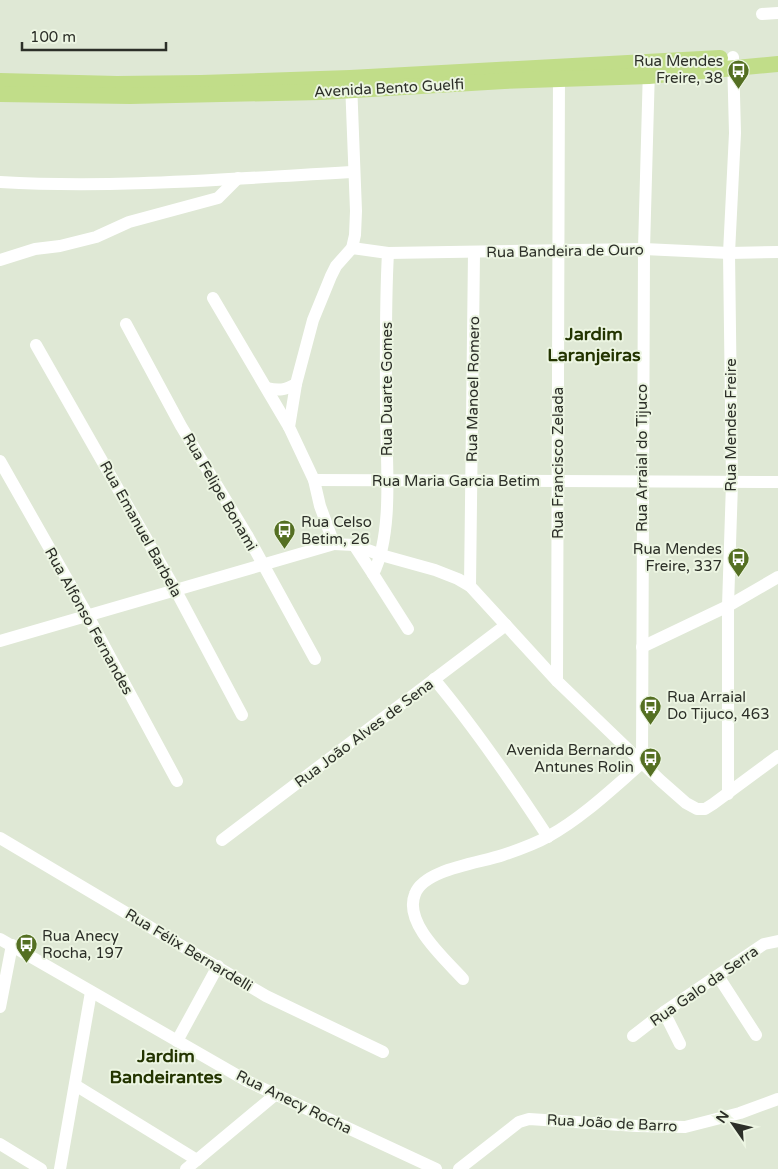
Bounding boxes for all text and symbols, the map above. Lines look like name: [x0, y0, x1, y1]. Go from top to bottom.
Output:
scale bar: [22, 20, 166, 52]
text: 100 m: [30, 28, 76, 46]
place label: Rua Mendes Freire, 38: [634, 52, 723, 87]
bus stop icon: Rua Mendes Freire, 38: [727, 58, 751, 89]
street label: Avenida Bento Guelfi: [313, 75, 465, 101]
street label: Rua Bandeira de Ouro: [486, 241, 644, 261]
street label: Rua Manoel Romero: [463, 316, 483, 462]
street label: Rua Duarte Gomes: [378, 322, 396, 456]
district label: Jardim Laranjeiras: [547, 323, 641, 366]
street label: Rua Mendes Freire: [722, 358, 740, 492]
street label: Rua Arraial do Tijuco: [633, 384, 651, 532]
street label: Rua Francisco Zelada: [549, 387, 567, 539]
street label: Rua Felipe Bonami: [179, 430, 261, 554]
street label: Rua Emanuel Barbela: [96, 458, 186, 600]
street label: Rua Maria Garcia Betim: [372, 472, 540, 490]
place label: Rua Celso Betim, 26: [301, 513, 372, 548]
bus stop icon: Rua Celso Betim, 26: [273, 519, 297, 550]
place label: Rua Mendes Freire, 337: [633, 540, 722, 575]
street label: Rua Alfonso Fernandes: [41, 544, 137, 698]
bus stop icon: Rua Mendes Freire, 337: [726, 546, 750, 577]
street label: Rua João Alves de Sena: [291, 675, 437, 791]
place label: Rua Arraial Do Tijuco, 463: [667, 688, 770, 723]
bus stop icon: Rua Arraial Do Tijuco, 463: [639, 694, 663, 725]
place label: Avenida Bernardo Antunes Rolin: [506, 741, 634, 776]
bus stop icon: Avenida Bernardo Antunes Rolin: [638, 747, 662, 778]
street label: Rua Félix Bernardelli: [122, 905, 256, 995]
place label: Rua Anecy Rocha, 197: [42, 927, 123, 962]
bus stop icon: Rua Anecy Rocha, 197: [14, 933, 38, 964]
street label: Rua Galo da Serra: [646, 942, 762, 1030]
district label: Jardim Bandeirantes: [110, 1045, 223, 1088]
street label: Rua Anecy Rocha: [233, 1066, 355, 1138]
north arrow: [708, 1099, 758, 1149]
text: N: [712, 1108, 733, 1126]
street label: Rua João de Barro: [546, 1111, 678, 1135]

